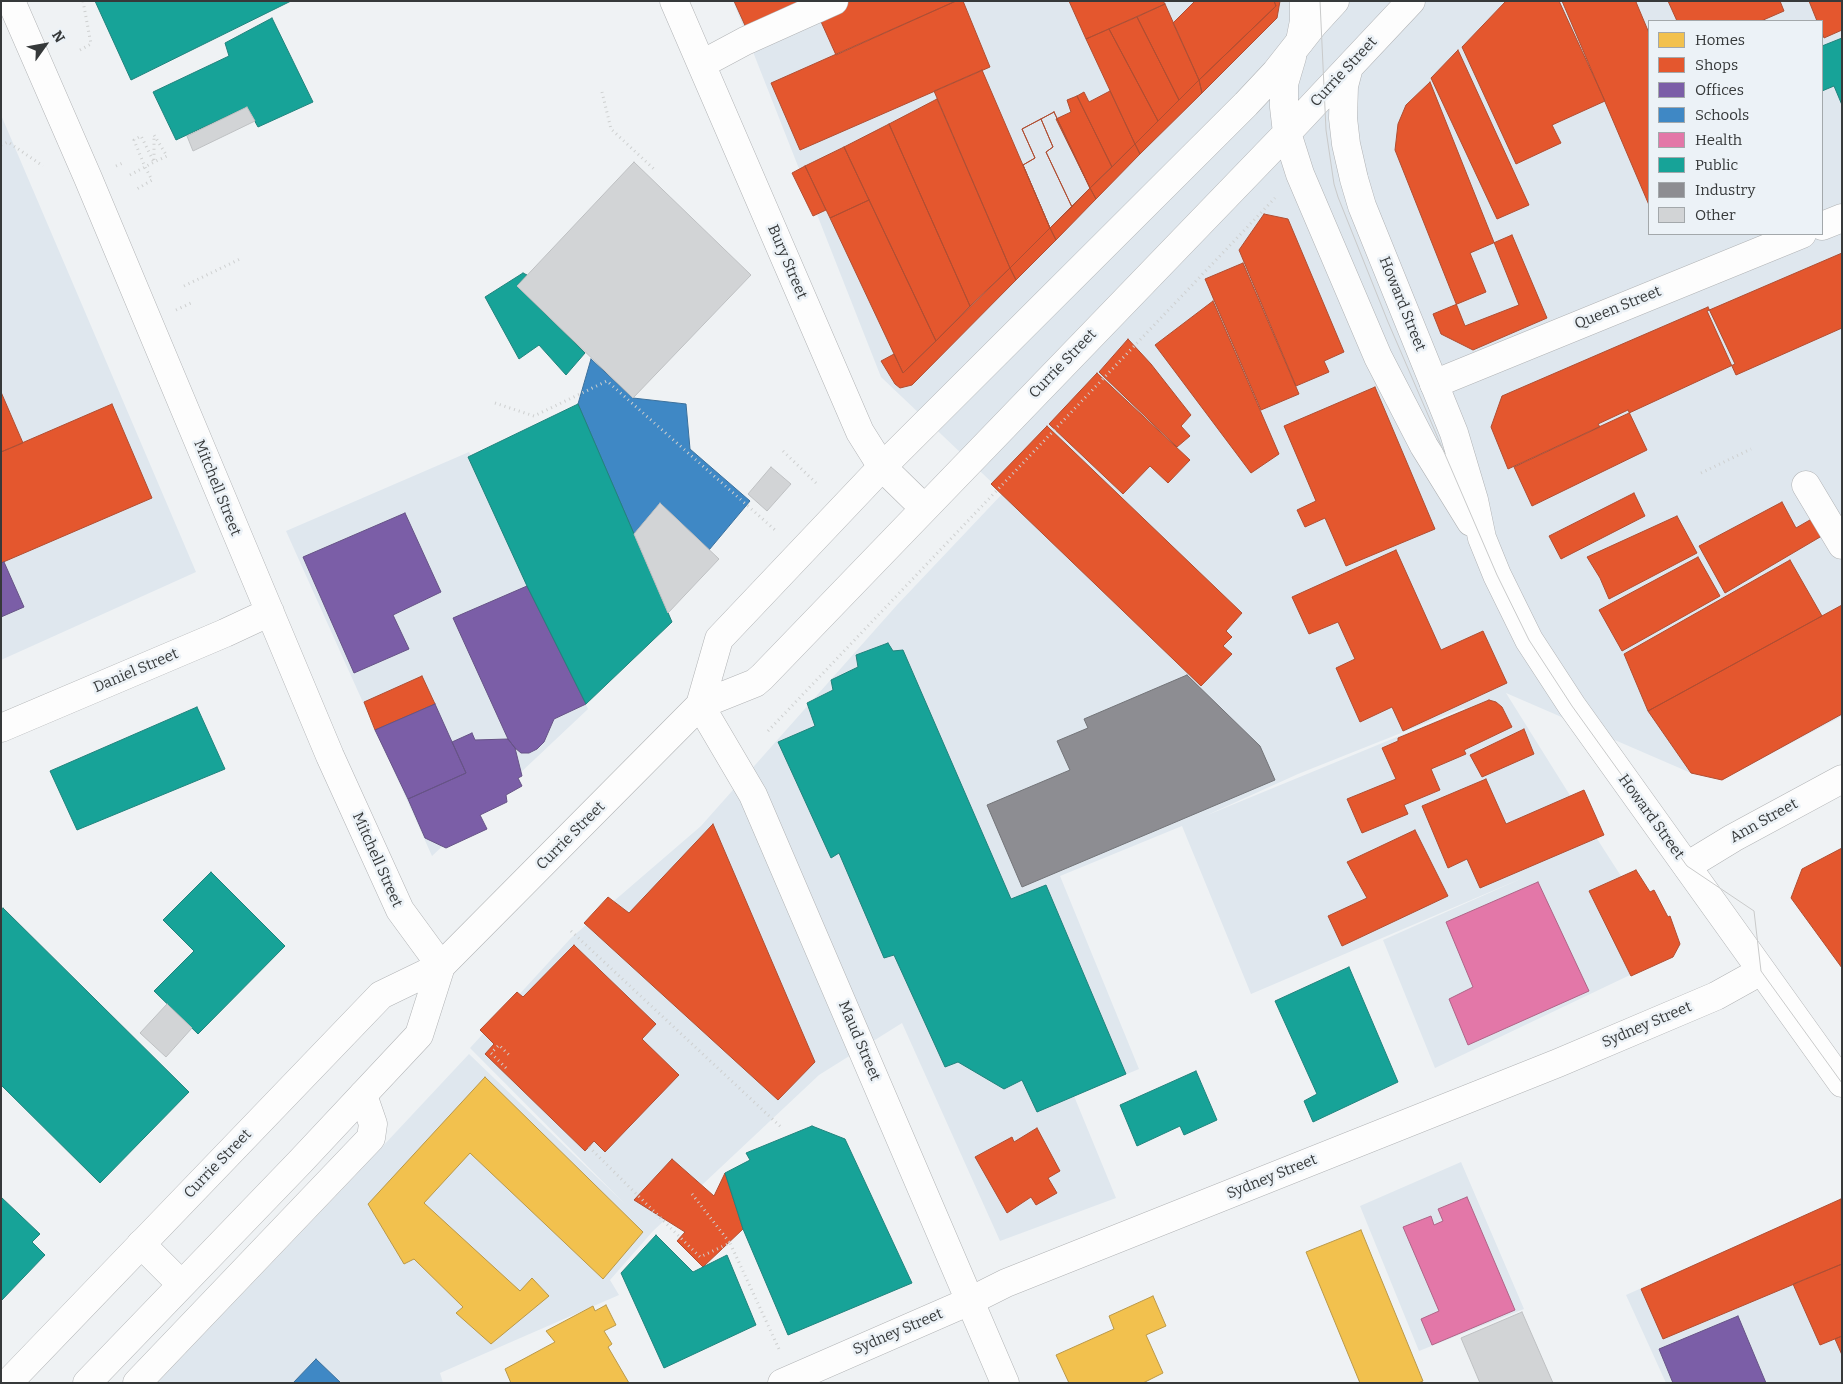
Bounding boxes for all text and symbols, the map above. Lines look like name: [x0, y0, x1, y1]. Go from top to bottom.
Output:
north arrow: [20, 20, 70, 70]
legend: [1648, 20, 1823, 235]
text: N: [48, 28, 68, 46]
text: Homes: [1695, 31, 1745, 49]
street label: Currie Street: [1307, 33, 1381, 111]
text: Shops: [1695, 56, 1738, 74]
text: Offices: [1695, 81, 1744, 99]
text: Schools: [1695, 106, 1749, 124]
text: Health: [1695, 131, 1742, 149]
text: Public: [1695, 156, 1738, 174]
text: Industry: [1695, 181, 1755, 199]
text: Other: [1695, 206, 1736, 224]
street label: Bury Street: [763, 222, 811, 302]
street label: Howard Street: [1375, 254, 1429, 354]
street label: Queen Street: [1572, 282, 1664, 334]
street label: Currie Street: [1025, 326, 1101, 402]
street label: Mitchell Street: [190, 437, 244, 539]
street label: Daniel Street: [91, 645, 181, 697]
street label: Howard Street: [1614, 771, 1688, 863]
street label: Ann Street: [1727, 795, 1801, 847]
street label: Currie Street: [533, 798, 609, 874]
street label: Mitchell Street: [348, 810, 406, 910]
street label: Maud Street: [834, 998, 884, 1084]
street label: Sydney Street: [1599, 998, 1695, 1052]
street label: Currie Street: [180, 1126, 256, 1202]
street label: Sydney Street: [1224, 1151, 1320, 1203]
street label: Sydney Street: [850, 1305, 946, 1359]

